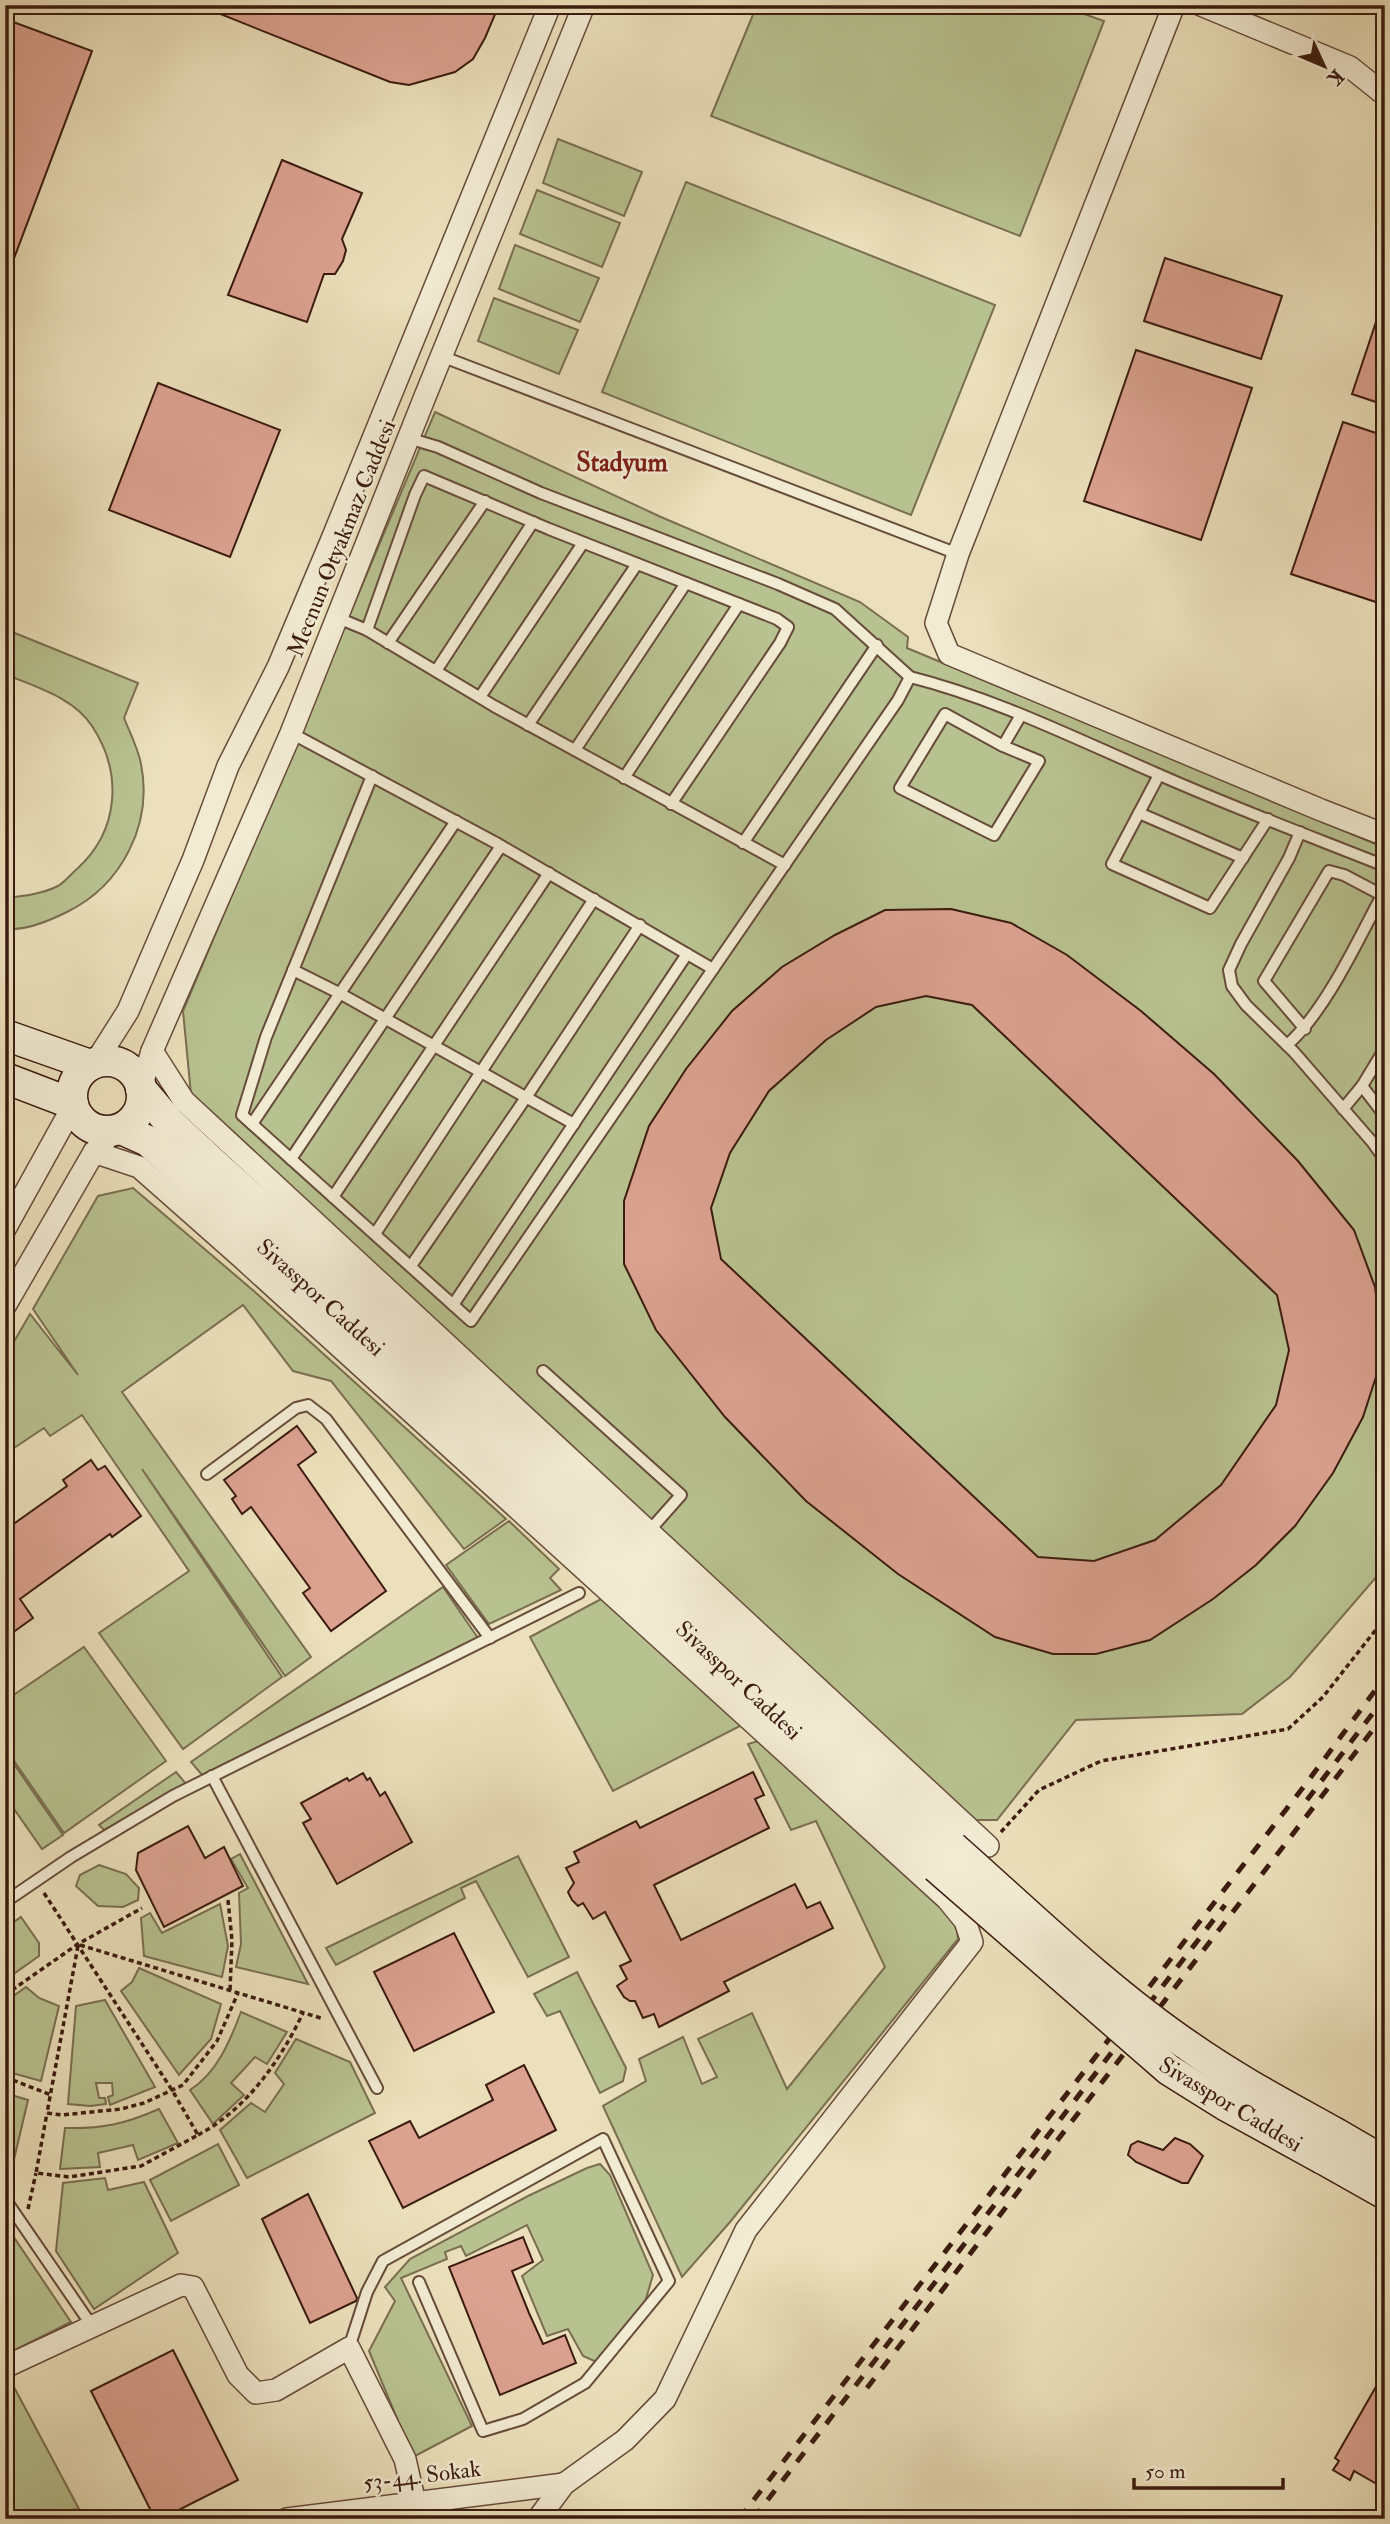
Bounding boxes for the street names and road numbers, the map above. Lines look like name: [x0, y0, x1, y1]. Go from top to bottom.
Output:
street label: Mecnun Otyakmaz Caddesi: [281, 415, 402, 661]
street label: Sivasspor Caddesi: [250, 1232, 391, 1363]
street label: Sivasspor Caddesi: [669, 1614, 808, 1747]
street label: Sivasspor Caddesi: [1153, 2050, 1308, 2160]
street label: 53-44. Sokak: [362, 2454, 483, 2497]

